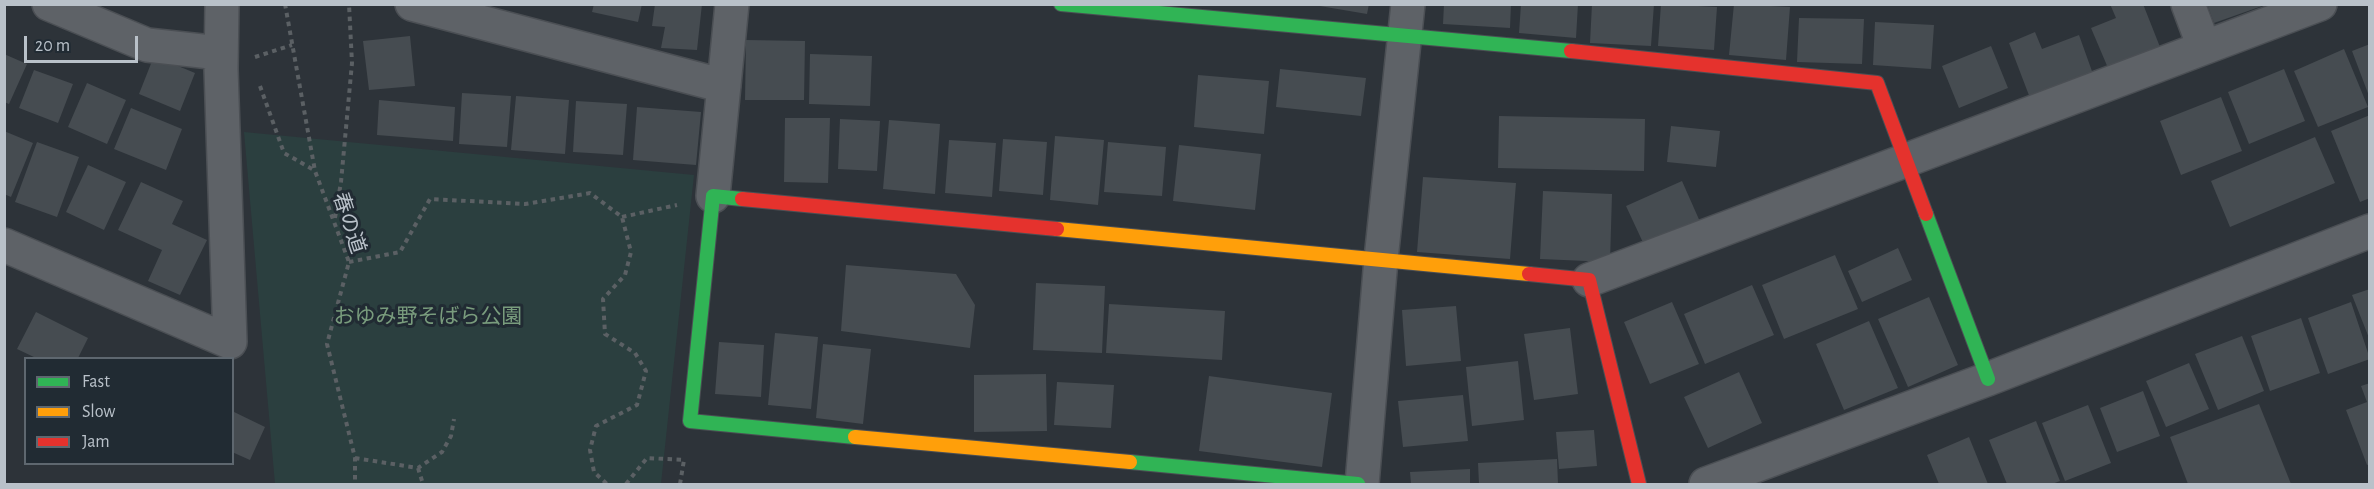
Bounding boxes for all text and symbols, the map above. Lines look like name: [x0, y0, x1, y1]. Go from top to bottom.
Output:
scale bar: [27, 24, 141, 62]
text: 20 m: [35, 37, 70, 55]
street label: 春の道: [327, 189, 371, 257]
park label: おゆみ野そばら公園: [334, 304, 522, 330]
legend: [24, 357, 234, 465]
text: Fast: [82, 373, 110, 391]
text: Slow: [82, 403, 115, 421]
text: Jam: [82, 433, 110, 451]

